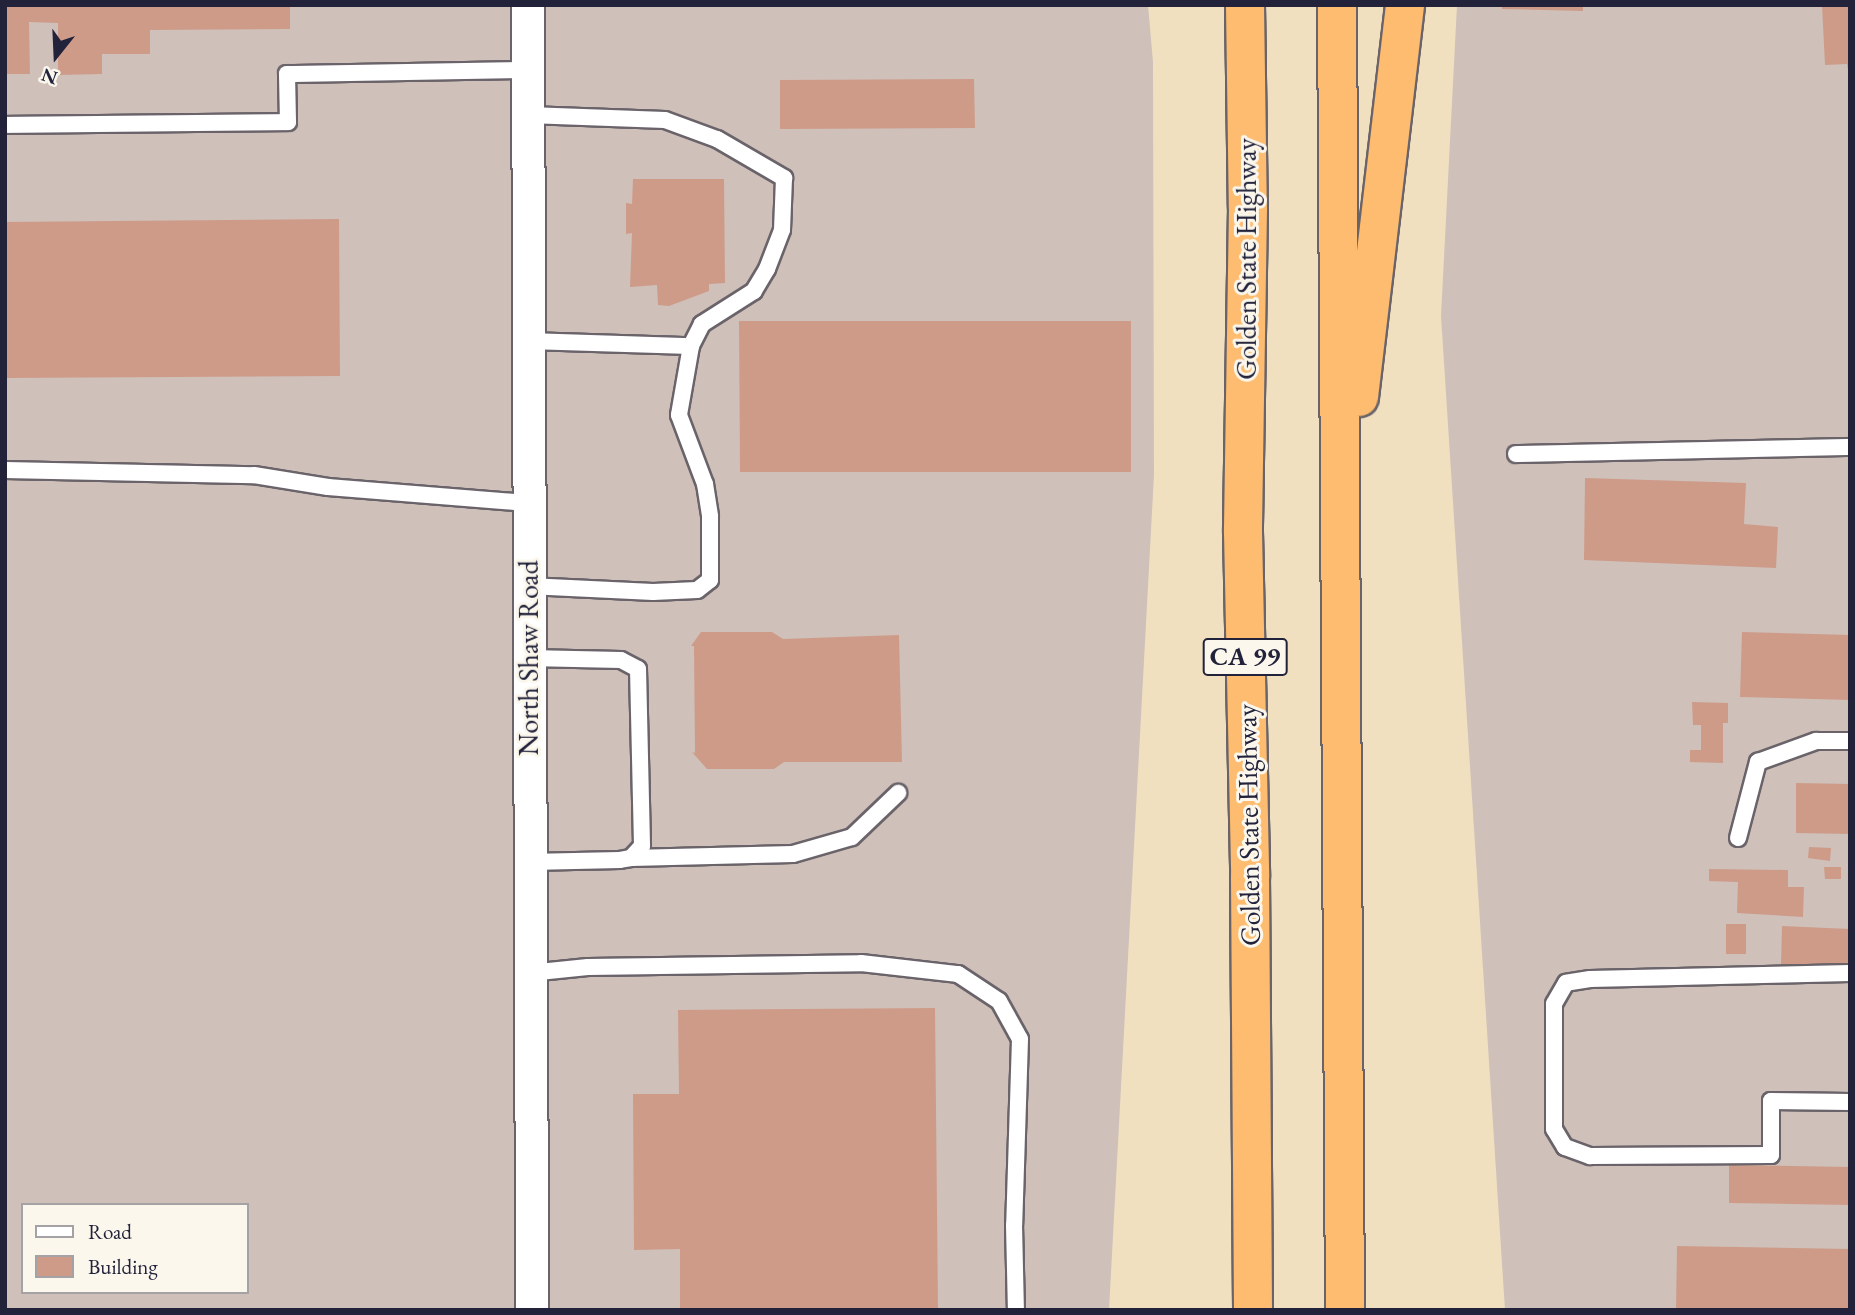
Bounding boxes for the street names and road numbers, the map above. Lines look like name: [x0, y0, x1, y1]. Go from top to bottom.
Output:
street label: Golden State Highway: [1229, 138, 1263, 380]
street label: North Shaw Road: [511, 560, 545, 756]
road number: CA 99: [1201, 635, 1289, 680]
street label: Golden State Highway: [1229, 704, 1267, 946]

